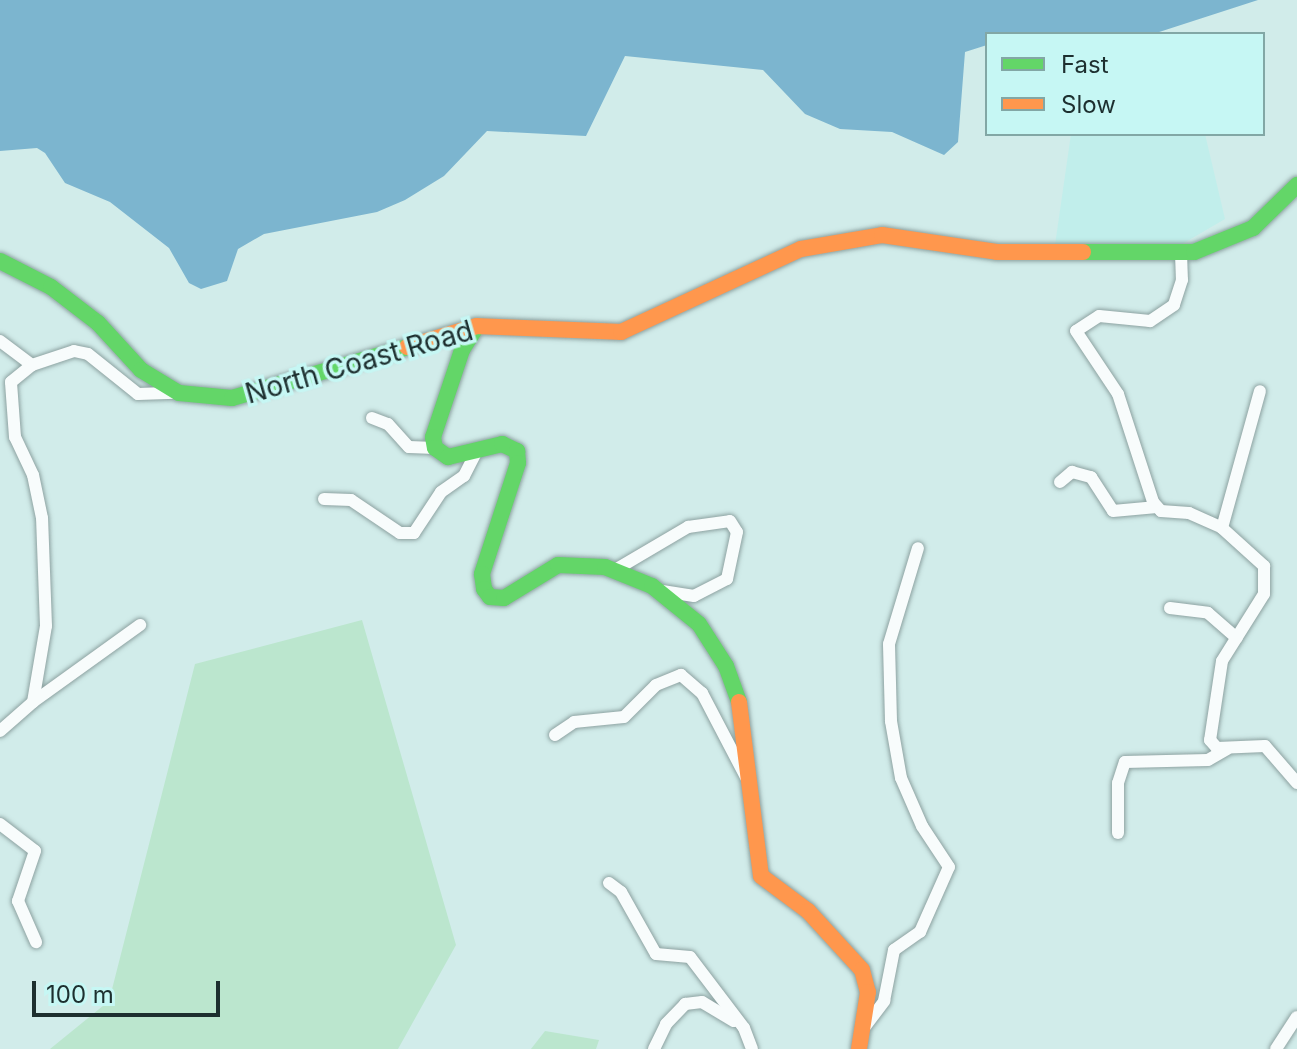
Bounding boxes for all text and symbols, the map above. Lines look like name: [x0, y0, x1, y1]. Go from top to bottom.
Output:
legend: [985, 32, 1265, 136]
text: Fast: [1061, 50, 1109, 79]
text: Slow: [1061, 90, 1116, 119]
street label: North Coast Road: [241, 313, 477, 411]
scale bar: [36, 965, 224, 1015]
text: 100 m: [46, 980, 114, 1009]

